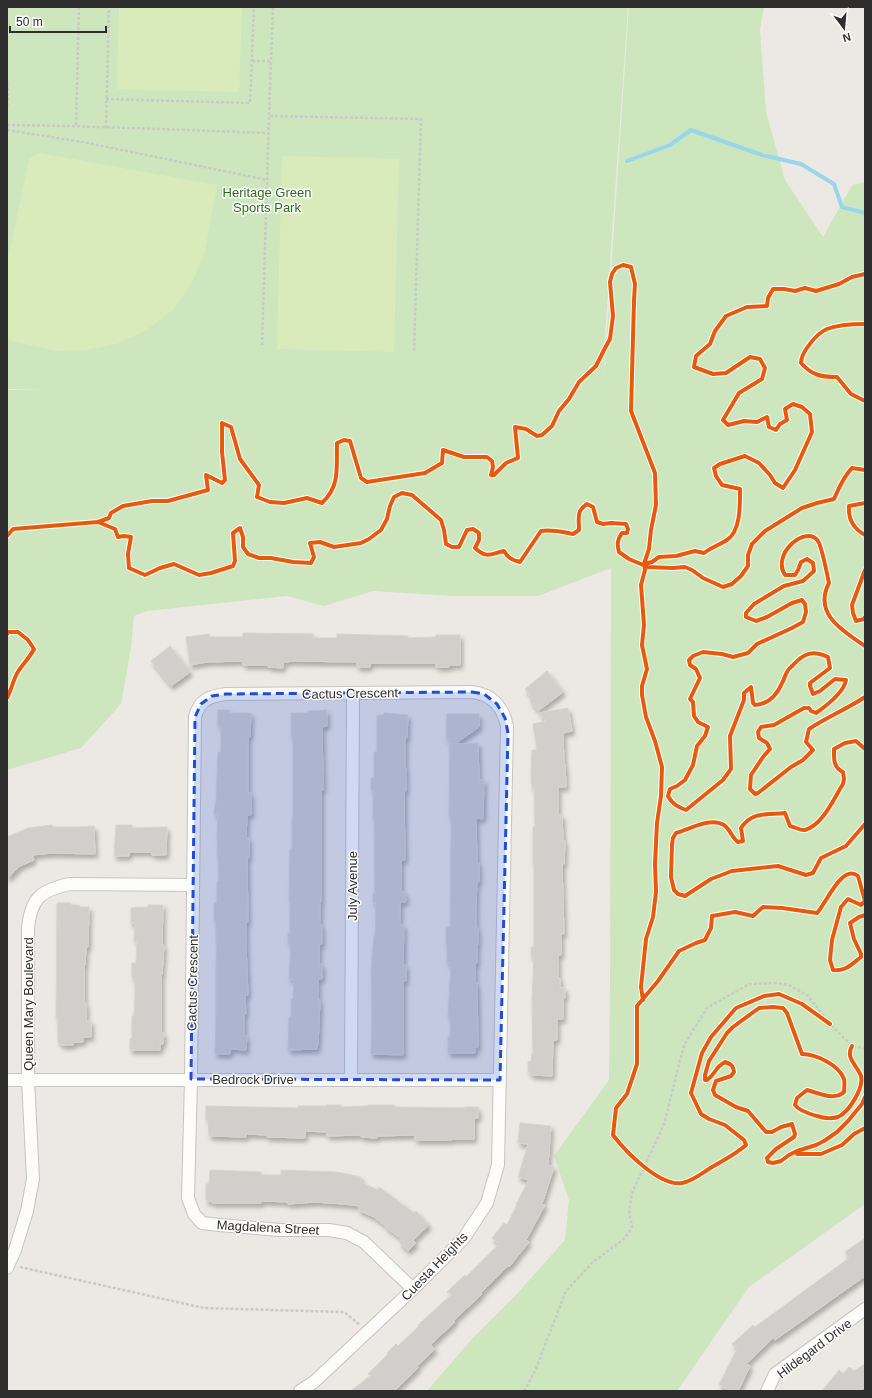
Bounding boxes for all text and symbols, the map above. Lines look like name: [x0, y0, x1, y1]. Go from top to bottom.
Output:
scale bar: [10, 8, 106, 34]
north arrow: [824, 8, 864, 48]
text: 50 m: [16, 15, 43, 29]
text: N: [841, 31, 852, 44]
park label: Heritage Green Sports Park: [223, 185, 311, 215]
street label: Cactus Crescent: [302, 685, 399, 702]
street label: July Avenue: [345, 851, 360, 921]
street label: Cactus Crescent: [184, 934, 201, 1031]
street label: Queen Mary Boulevard: [21, 937, 36, 1071]
street label: Bedrock Drive: [212, 1072, 294, 1087]
street label: Magdalena Street: [216, 1217, 320, 1238]
street label: Cuesta Heights: [398, 1229, 471, 1304]
street label: Hildegard Drive: [774, 1315, 855, 1381]

